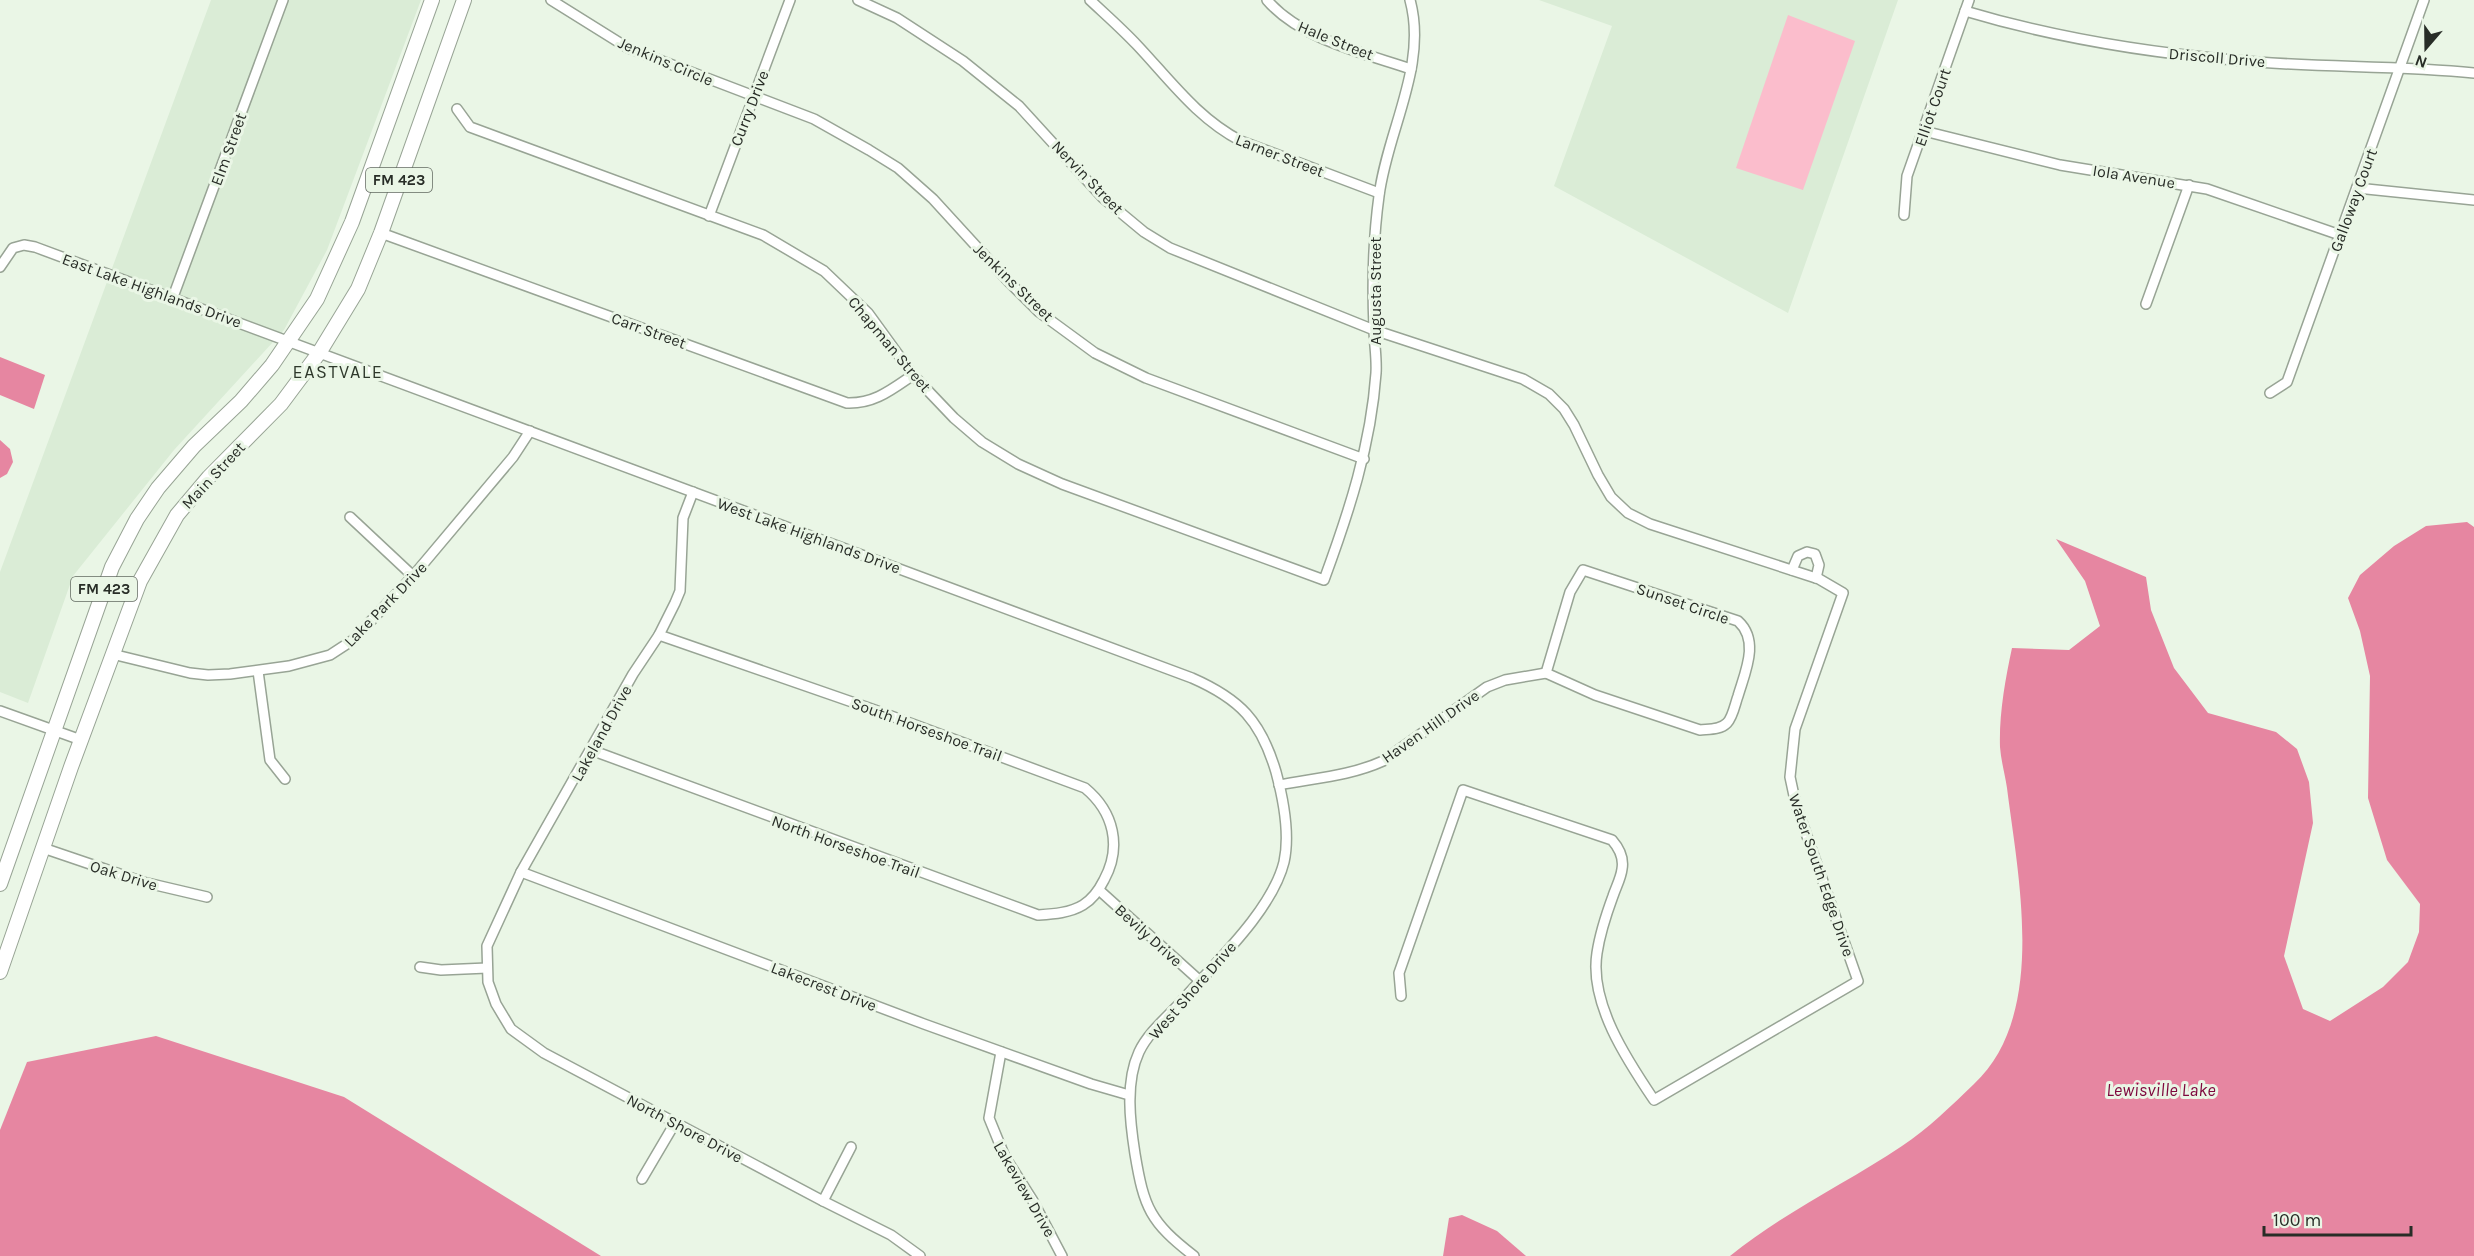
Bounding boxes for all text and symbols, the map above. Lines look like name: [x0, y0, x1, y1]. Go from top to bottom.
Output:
street label: Hale Street: [1295, 17, 1376, 64]
north arrow: [2396, 18, 2456, 78]
street label: Jenkins Circle: [615, 33, 716, 90]
street label: Driscoll Drive: [2168, 44, 2266, 71]
text: N: [2412, 51, 2430, 73]
street label: Elliot Court: [1910, 66, 1955, 149]
street label: Curry Drive: [726, 68, 773, 149]
street label: Elm Street: [207, 110, 250, 188]
street label: Larner Street: [1233, 130, 1327, 181]
street label: Nervin Street: [1048, 137, 1128, 218]
street label: Galloway Court: [2326, 146, 2381, 254]
street label: Iola Avenue: [2091, 161, 2176, 192]
road number: FM 423: [366, 168, 432, 192]
street label: Augusta Street: [1366, 237, 1385, 345]
street label: Jenkins Street: [970, 239, 1058, 325]
street label: East Lake Highlands Drive: [60, 249, 244, 332]
street label: Chapman Street: [844, 293, 935, 396]
street label: Carr Street: [609, 308, 689, 353]
district label: EASTVALE: [293, 361, 383, 383]
street label: Main Street: [178, 438, 249, 513]
street label: West Lake Highlands Drive: [715, 493, 903, 578]
street label: Lake Park Drive: [340, 558, 431, 651]
road number: FM 423: [71, 577, 137, 601]
street label: Sunset Circle: [1634, 579, 1732, 628]
street label: Lakeland Drive: [567, 682, 636, 785]
street label: Haven Hill Drive: [1378, 686, 1483, 767]
street label: South Horseshoe Trail: [849, 693, 1005, 766]
street label: Water South Edge Drive: [1785, 791, 1858, 959]
street label: North Horseshoe Trail: [769, 811, 923, 882]
street label: Oak Drive: [88, 856, 160, 895]
street label: Bevily Drive: [1111, 900, 1186, 971]
street label: West Shore Drive: [1145, 937, 1240, 1043]
street label: Lakecrest Drive: [768, 958, 879, 1015]
water label: Lewisville Lake: [2106, 1079, 2216, 1101]
street label: North Shore Drive: [624, 1090, 746, 1167]
street label: Lakeview Drive: [990, 1138, 1060, 1240]
scale bar: [2264, 1199, 2411, 1237]
text: 100 m: [2273, 1209, 2321, 1231]

